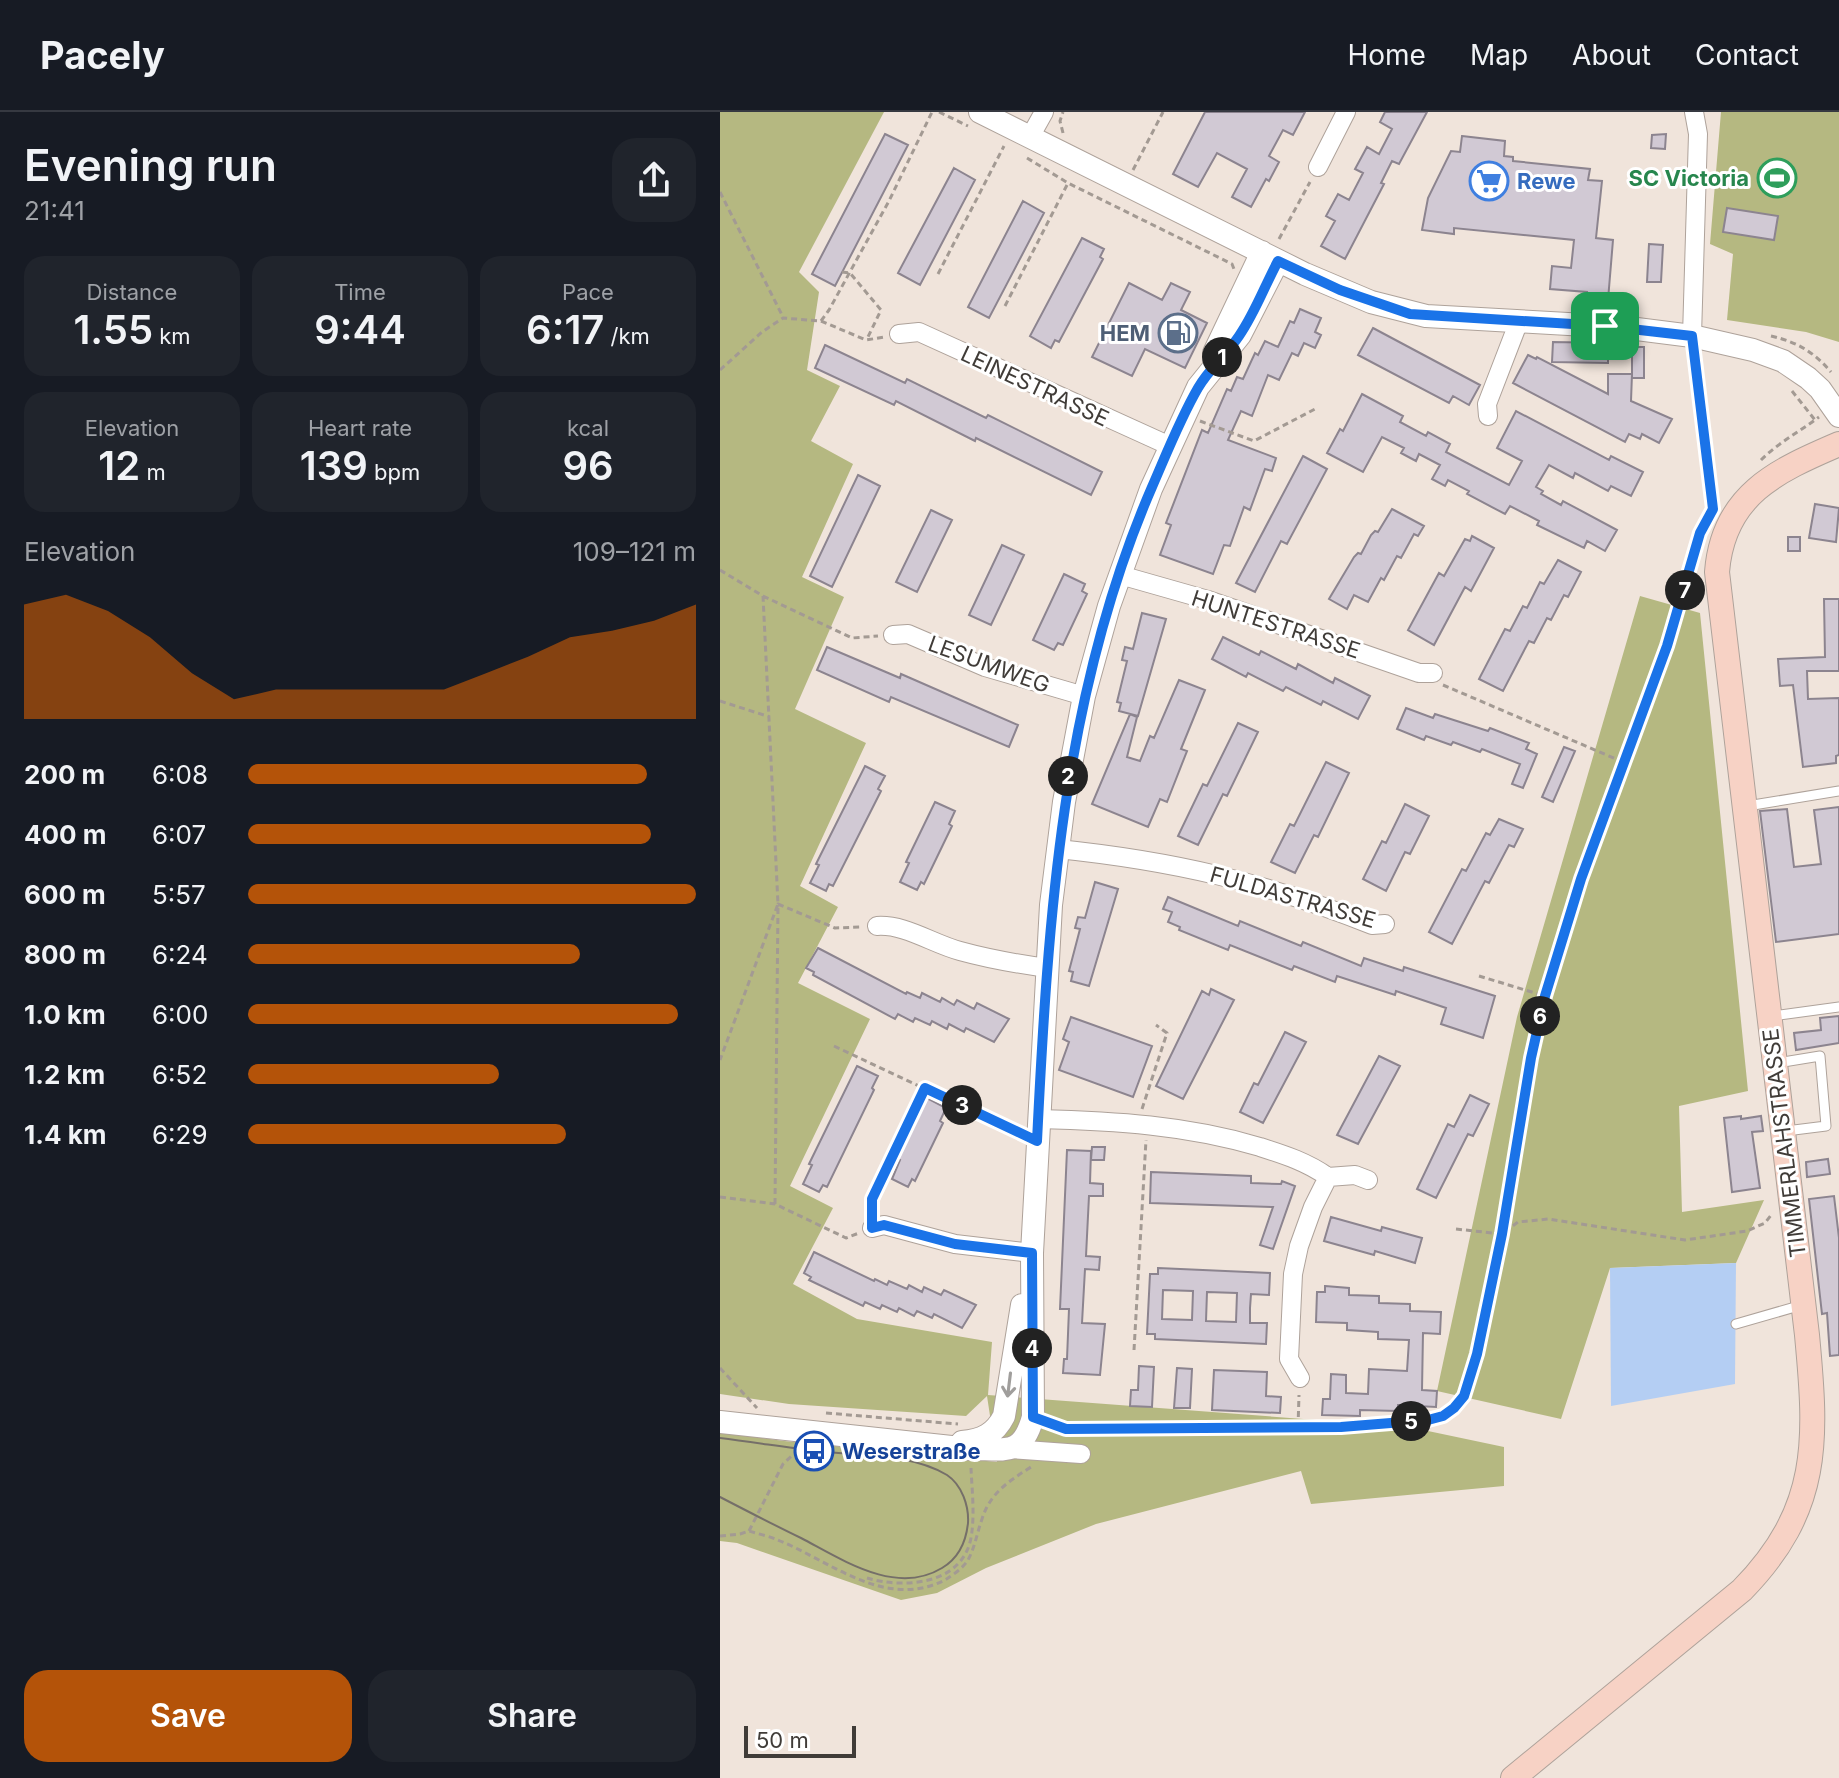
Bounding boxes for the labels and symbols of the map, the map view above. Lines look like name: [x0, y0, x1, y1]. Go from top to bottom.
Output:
sports icon: SC Victoria: [1756, 157, 1798, 199]
supermarket icon: Rewe: [1468, 160, 1510, 202]
place label: SC Victoria: [1629, 165, 1749, 191]
place label: Rewe: [1517, 168, 1576, 194]
pin: [1571, 292, 1639, 360]
fuel station icon: HEM: [1157, 312, 1199, 354]
place label: HEM: [1100, 320, 1150, 346]
pin: 1: [1202, 337, 1242, 377]
street label: LEINESTRASSE: [957, 340, 1113, 432]
pin: 7: [1665, 570, 1705, 610]
street label: HUNTESTRASSE: [1188, 584, 1364, 664]
street label: LESUMWEG: [925, 630, 1053, 698]
pin: 2: [1048, 756, 1088, 796]
street label: FULDASTRASSE: [1207, 861, 1379, 933]
pin: 6: [1520, 996, 1560, 1036]
street label: TIMMERLAHSTRASSE: [1757, 1027, 1811, 1259]
pin: 3: [942, 1085, 982, 1125]
pin: 4: [1012, 1328, 1052, 1368]
one-way arrow: [1001, 1371, 1016, 1397]
pin: 5: [1391, 1401, 1431, 1441]
bus stop icon: Weserstraße: [793, 1430, 835, 1472]
place label: Weserstraße: [842, 1438, 981, 1464]
scale bar: [744, 1722, 856, 1758]

